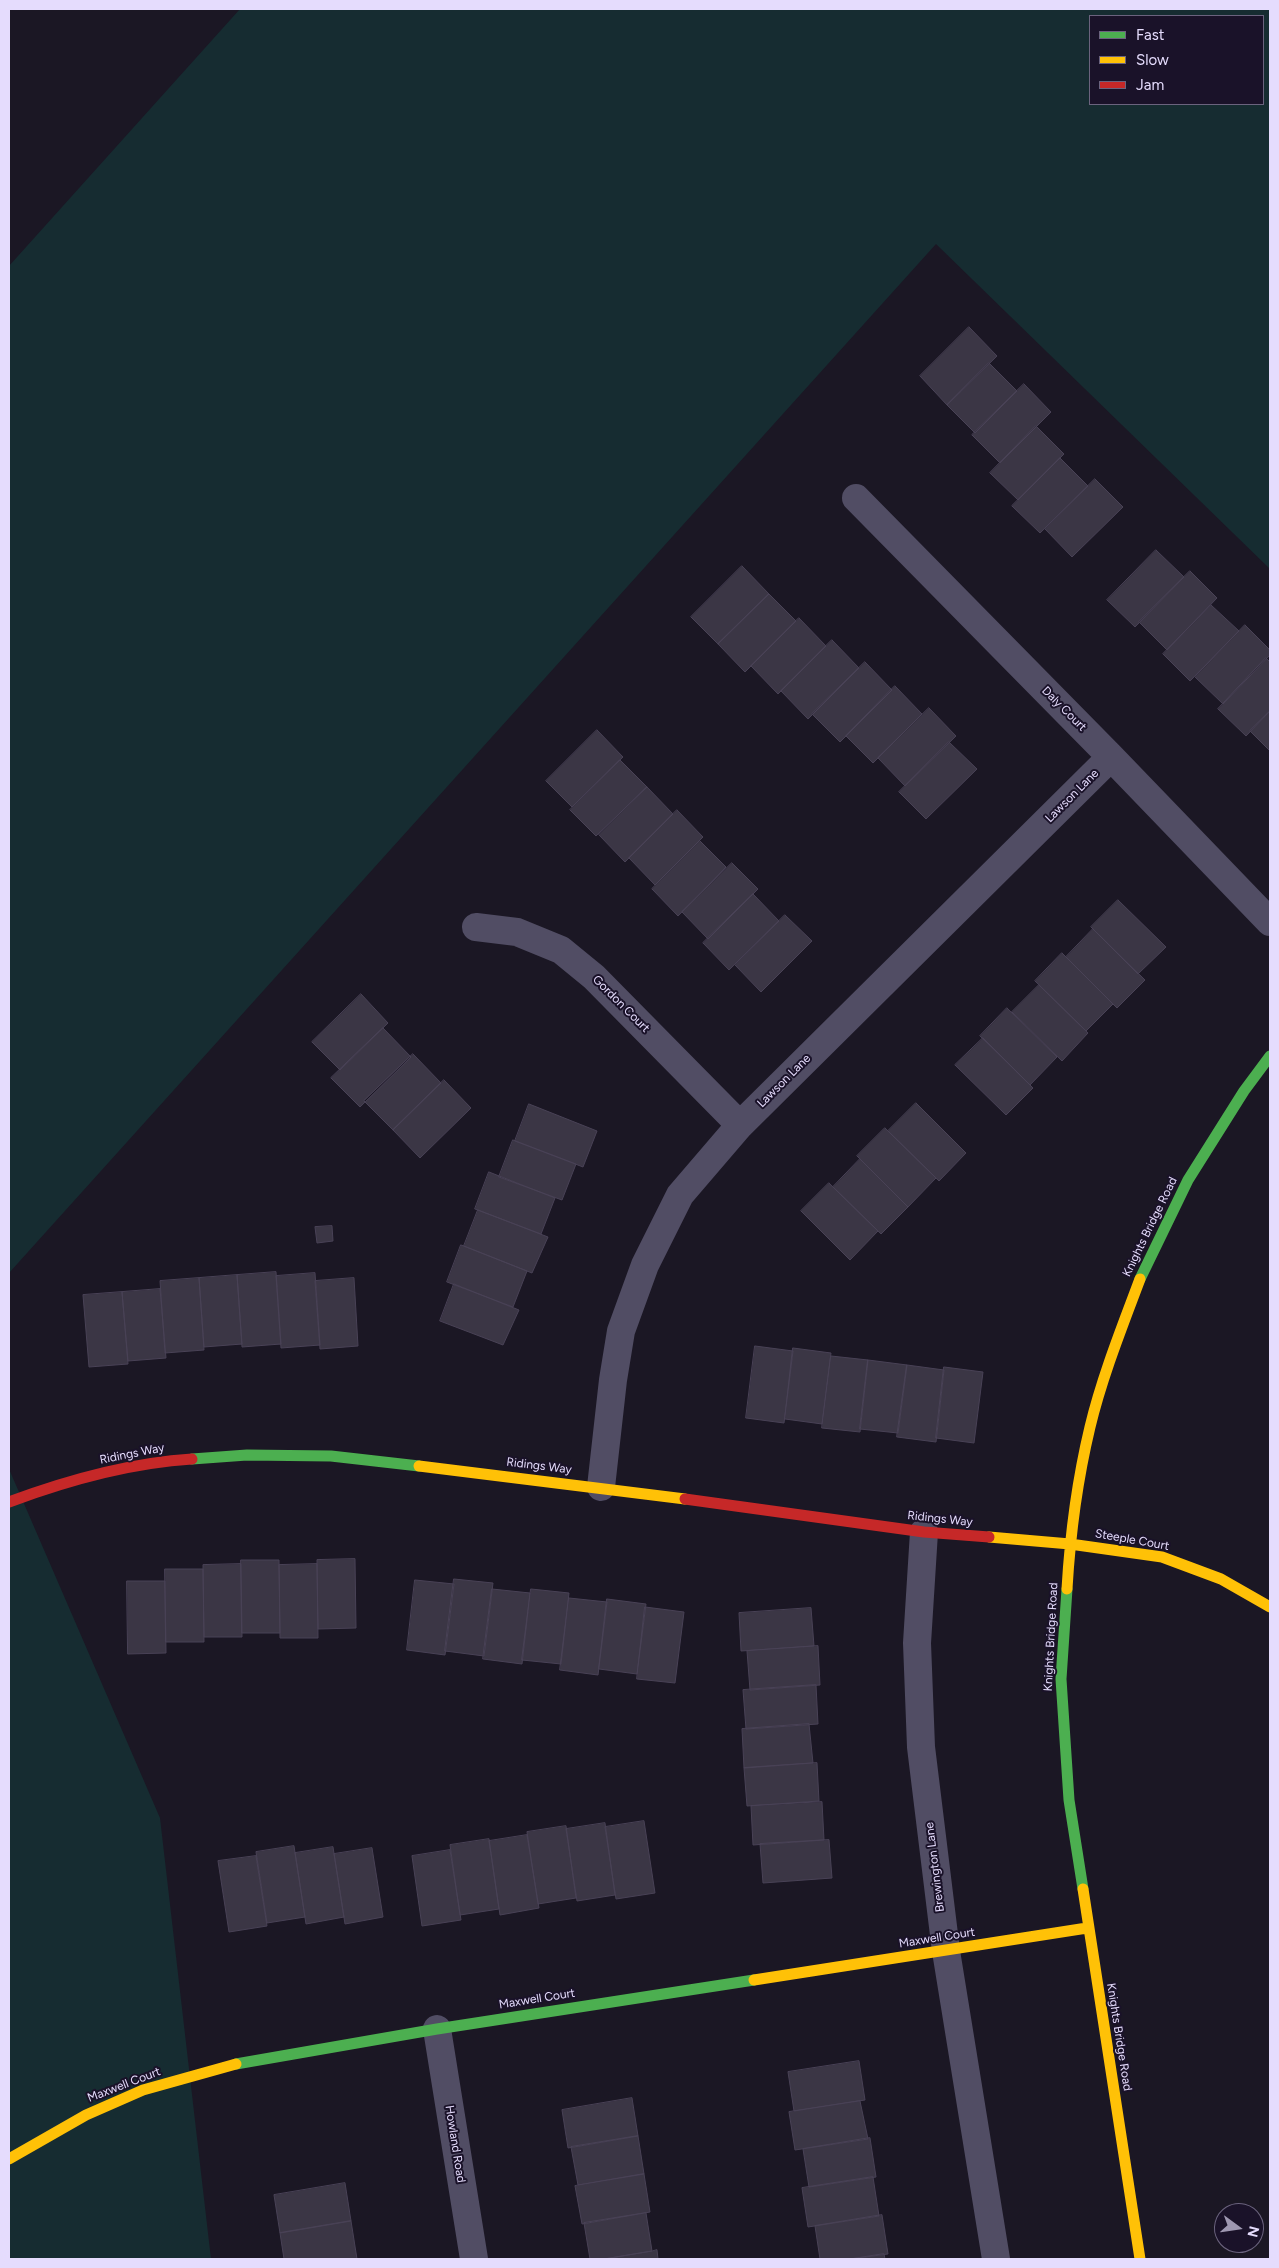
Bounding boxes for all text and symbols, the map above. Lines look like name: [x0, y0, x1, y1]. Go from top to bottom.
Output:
legend: [1089, 15, 1264, 105]
text: Fast: [1136, 26, 1164, 44]
text: Slow: [1136, 51, 1169, 69]
text: Jam: [1136, 76, 1164, 94]
street label: Daly Court: [1039, 684, 1089, 734]
street label: Lawson Lane: [1042, 766, 1102, 826]
street label: Gordon Court: [590, 973, 652, 1035]
street label: Lawson Lane: [754, 1051, 814, 1111]
street label: Knights Bridge Road: [1120, 1175, 1180, 1279]
street label: Ridings Way: [98, 1441, 166, 1467]
street label: Ridings Way: [505, 1455, 573, 1477]
street label: Ridings Way: [907, 1508, 973, 1530]
street label: Steeple Court: [1094, 1526, 1170, 1554]
street label: Knights Bridge Road: [1041, 1582, 1061, 1692]
street label: Brewington Lane: [922, 1821, 948, 1913]
street label: Maxwell Court: [898, 1925, 976, 1951]
street label: Knights Bridge Road: [1103, 1982, 1135, 2092]
street label: Maxwell Court: [498, 1986, 576, 2012]
street label: Maxwell Court: [86, 2064, 162, 2106]
street label: Howland Road: [442, 2104, 468, 2184]
north arrow: [1214, 2203, 1264, 2253]
text: N: [1244, 2224, 1263, 2239]

